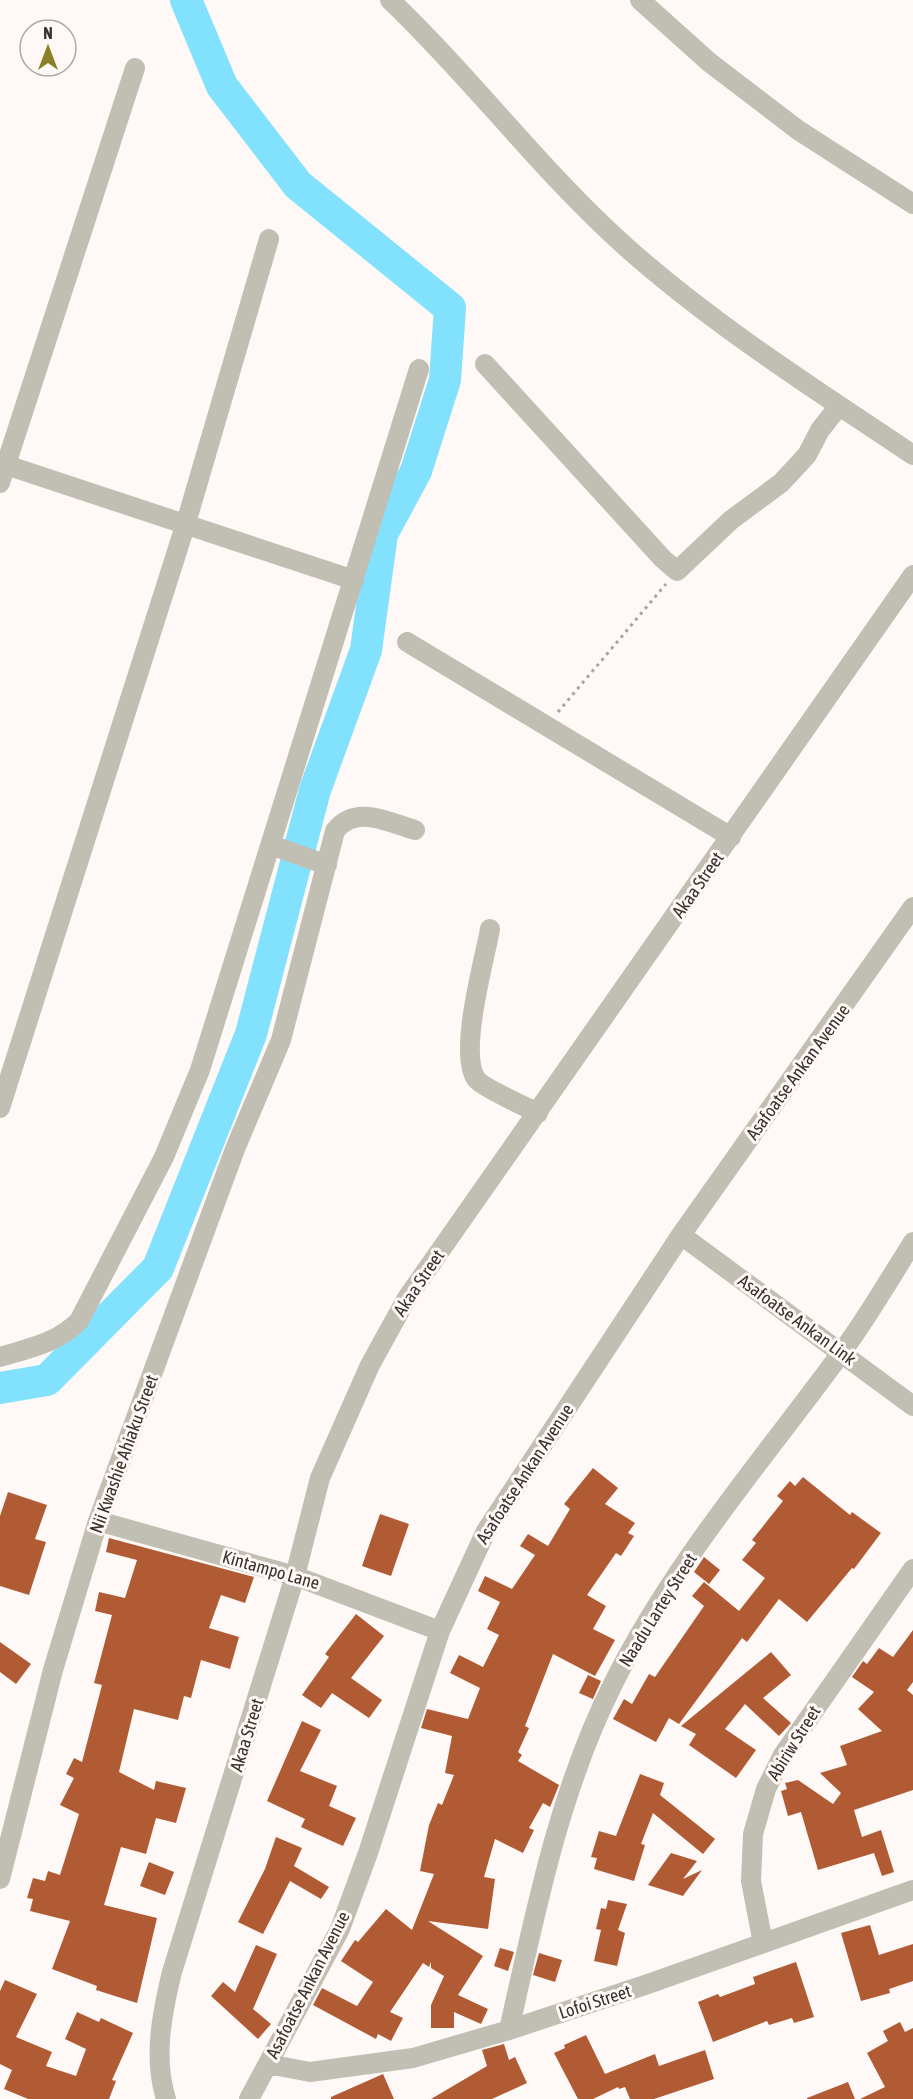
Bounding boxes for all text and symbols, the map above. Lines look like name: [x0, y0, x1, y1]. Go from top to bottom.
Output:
north arrow: [18, 18, 78, 78]
text: N: [43, 24, 53, 42]
street label: Akaa Street: [667, 848, 728, 922]
street label: Asafoatse Ankan Avenue: [741, 1000, 854, 1144]
street label: Akaa Street: [389, 1246, 448, 1320]
street label: Asafoatse Ankan Link: [734, 1270, 860, 1369]
street label: Nii Kwashie Ahiaku Street: [85, 1372, 162, 1536]
street label: Asafoatse Ankan Avenue: [472, 1400, 578, 1548]
street label: Kintampo Lane: [220, 1546, 322, 1593]
street label: Naadu Lartey Street: [614, 1549, 701, 1670]
street label: Akaa Street: [225, 1696, 268, 1774]
street label: Abiriw Street: [763, 1702, 825, 1784]
street label: Asafoatse Ankan Avenue: [261, 1908, 354, 2062]
street label: Lofoi Street: [556, 1980, 634, 2023]

